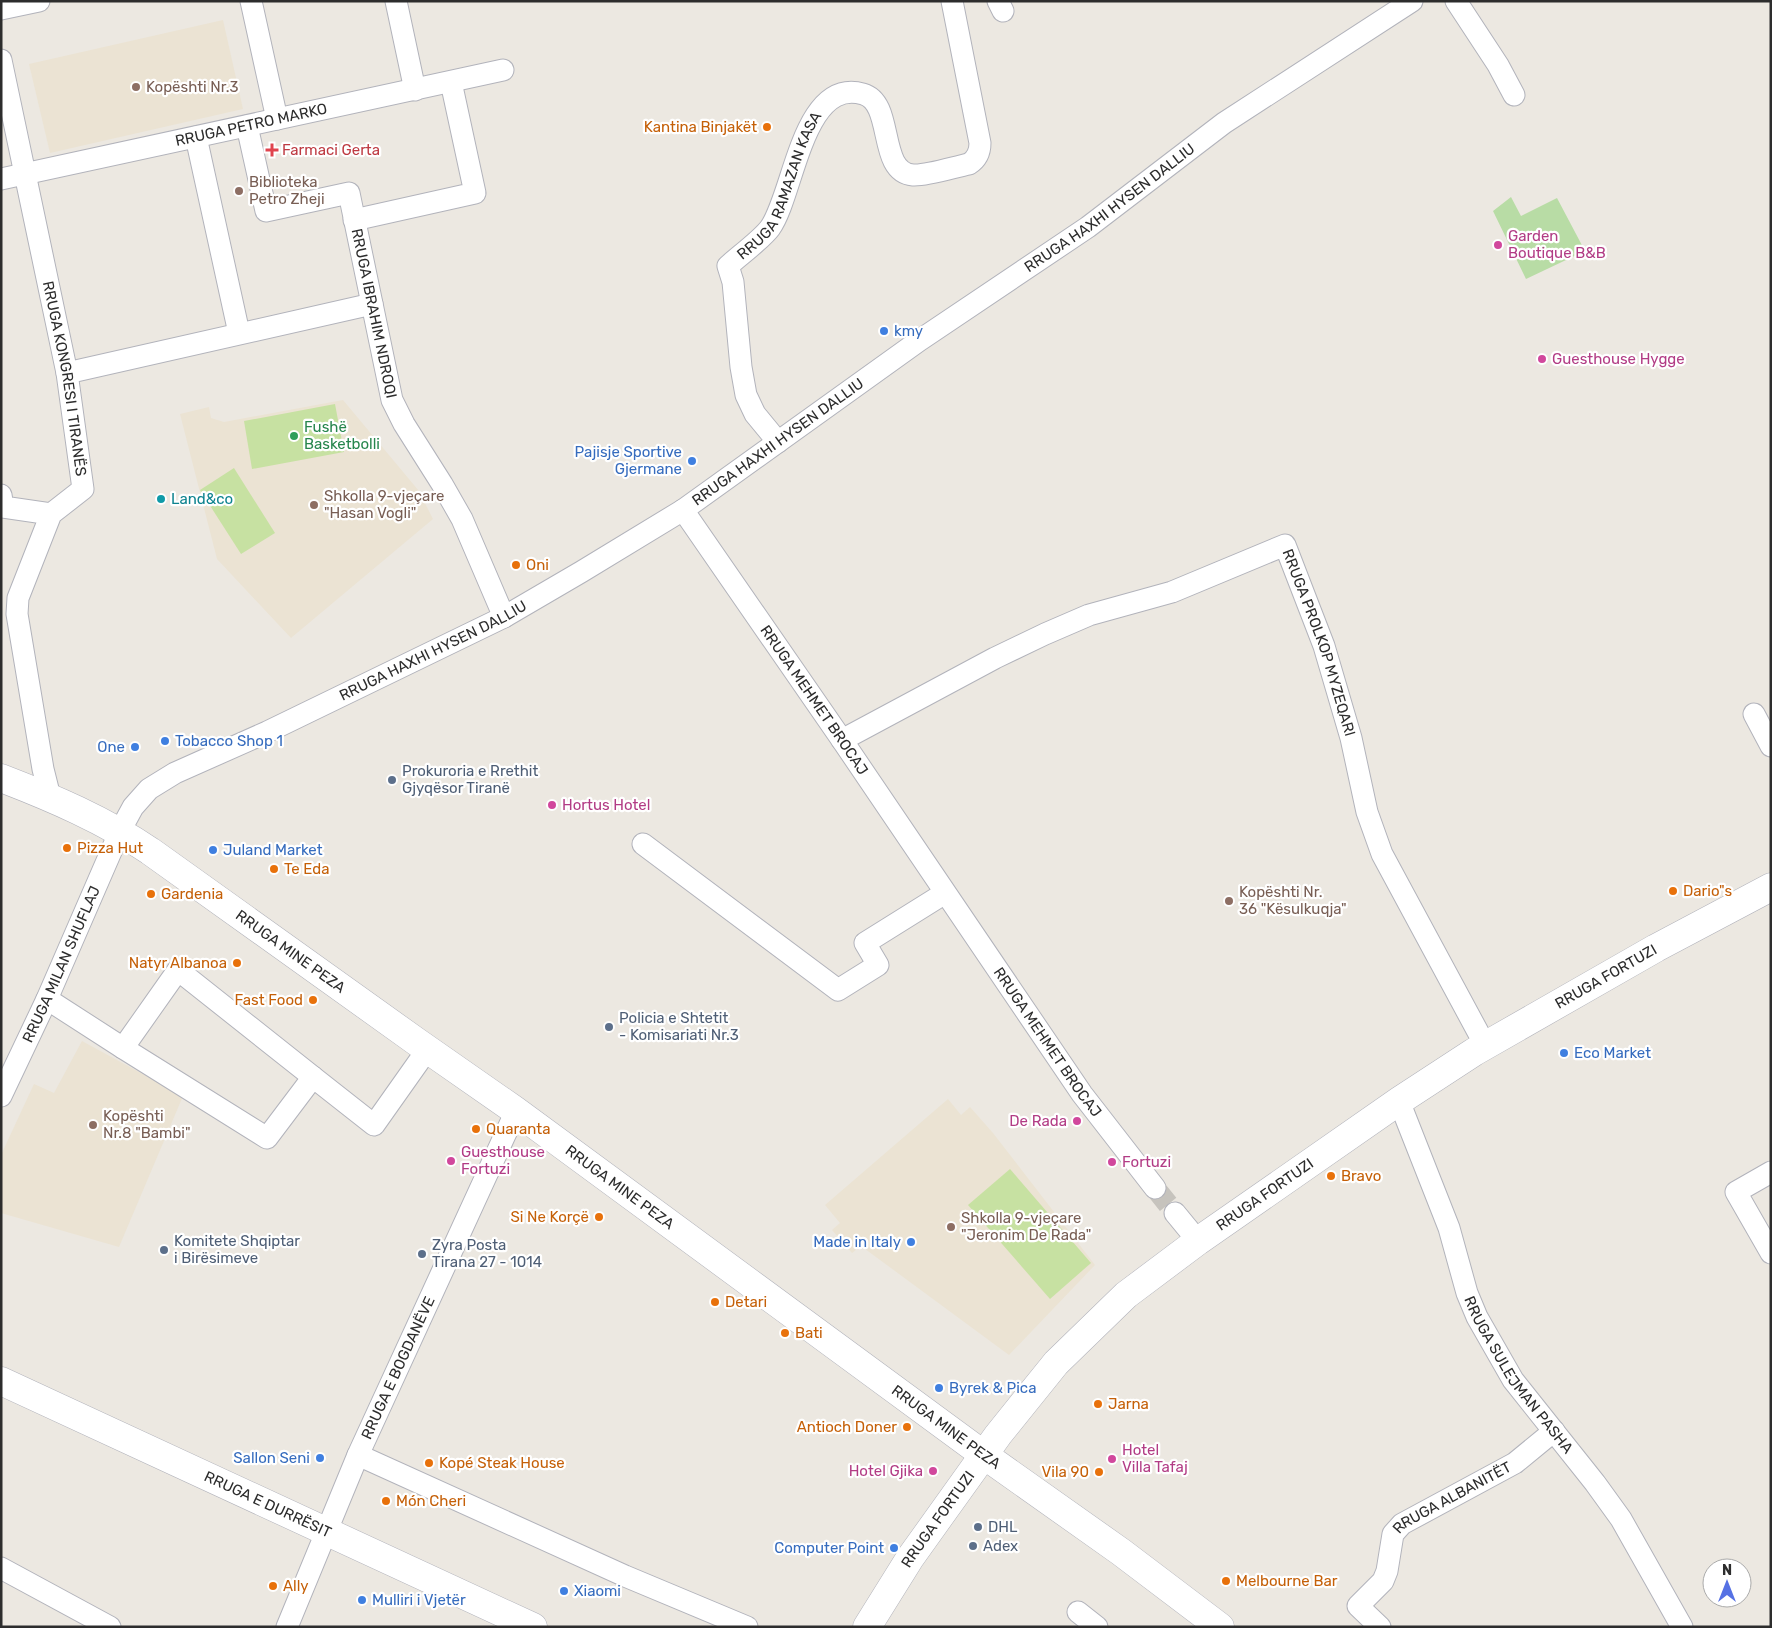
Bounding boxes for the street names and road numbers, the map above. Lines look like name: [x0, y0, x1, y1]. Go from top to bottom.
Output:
street label: RRUGA PETRO MARKO: [174, 99, 329, 150]
street label: RRUGA RAMAZAN KASA: [733, 108, 825, 263]
street label: RRUGA HAXHI HYSEN DALLIU: [1021, 140, 1198, 276]
street label: RRUGA IBRAHIM NDROQI: [348, 227, 400, 400]
street label: RRUGA KONGRESI I TIRANËS: [39, 279, 90, 477]
street label: RRUGA HAXHI HYSEN DALLIU: [689, 374, 867, 509]
street label: RRUGA PROLKOP MYZEQARI: [1278, 547, 1359, 738]
street label: RRUGA HAXHI HYSEN DALLIU: [336, 597, 530, 705]
street label: RRUGA MEHMET BROCAJ: [756, 622, 872, 778]
street label: RRUGA MILAN SHUFLAJ: [19, 883, 104, 1045]
street label: RRUGA MINE PEZA: [232, 906, 349, 997]
street label: RRUGA FORTUZI: [1552, 940, 1660, 1013]
street label: RRUGA MEHMET BROCAJ: [990, 964, 1105, 1120]
street label: RRUGA MINE PEZA: [562, 1141, 678, 1233]
street label: RRUGA FORTUZI: [1213, 1154, 1317, 1235]
street label: RRUGA SULEJMAN PASHA: [1460, 1293, 1577, 1457]
street label: RRUGA E BOGDANËVE: [357, 1294, 439, 1442]
street label: RRUGA MINE PEZA: [888, 1381, 1004, 1473]
street label: RRUGA ALBANITËT: [1389, 1458, 1515, 1537]
street label: RRUGA E DURRËSIT: [201, 1467, 335, 1542]
street label: RRUGA FORTUZI: [897, 1467, 978, 1571]

